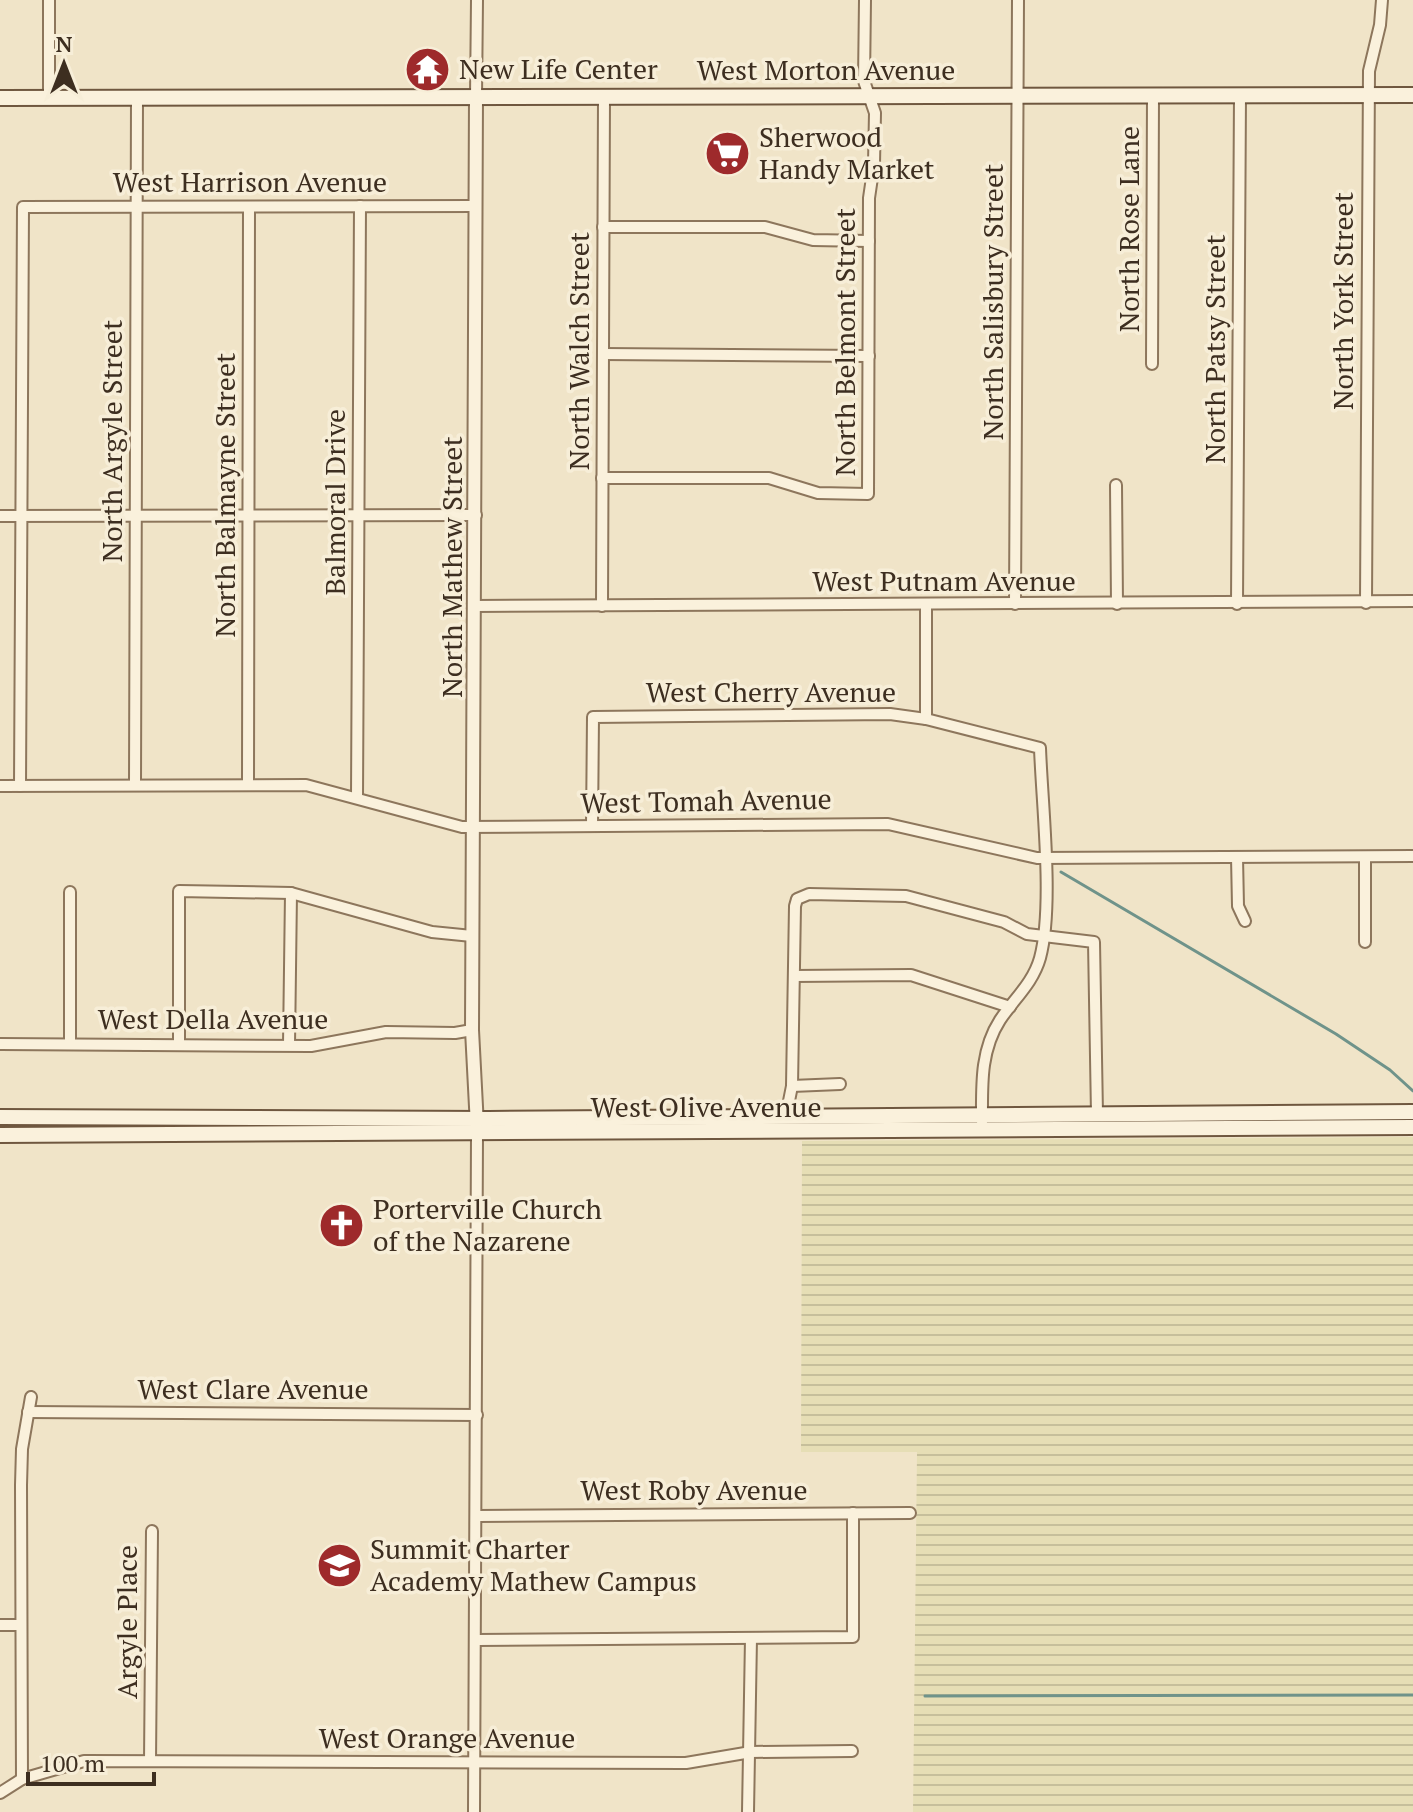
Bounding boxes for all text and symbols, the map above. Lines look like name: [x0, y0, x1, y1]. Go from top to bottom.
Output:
north arrow: [24, 24, 104, 104]
text: N: [56, 29, 73, 58]
temple icon: New Life Center: [404, 45, 452, 93]
place label: New Life Center: [459, 50, 658, 87]
street label: West Morton Avenue: [697, 51, 955, 88]
place label: Sherwood Handy Market: [759, 118, 935, 187]
street label: North Rose Lane: [1110, 126, 1147, 332]
supermarket icon: Sherwood Handy Market: [704, 129, 752, 177]
street label: West Harrison Avenue: [113, 163, 387, 200]
street label: North Salisbury Street: [974, 163, 1011, 440]
street label: North York Street: [1324, 191, 1361, 410]
street label: North Belmont Street: [826, 207, 863, 476]
street label: North Walch Street: [560, 231, 597, 470]
street label: North Patsy Street: [1196, 234, 1233, 464]
street label: North Argyle Street: [93, 319, 130, 562]
street label: North Balmayne Street: [206, 352, 243, 637]
street label: Balmoral Drive: [316, 409, 353, 595]
street label: North Mathew Street: [433, 436, 470, 698]
street label: West Putnam Avenue: [812, 562, 1076, 599]
street label: West Cherry Avenue: [646, 673, 896, 710]
street label: West Tomah Avenue: [580, 780, 832, 821]
street label: West Della Avenue: [98, 1000, 328, 1037]
street label: West Olive Avenue: [590, 1088, 822, 1125]
place label: Porterville Church of the Nazarene: [373, 1190, 602, 1259]
church icon: Porterville Church of the Nazarene: [318, 1201, 366, 1249]
street label: West Clare Avenue: [137, 1370, 369, 1407]
street label: West Roby Avenue: [580, 1471, 808, 1508]
place label: Summit Charter Academy Mathew Campus: [370, 1530, 697, 1599]
school or university icon: Summit Charter Academy Mathew Campus: [315, 1541, 363, 1589]
street label: Argyle Place: [108, 1545, 145, 1699]
street label: West Orange Avenue: [319, 1719, 575, 1756]
scale bar: [28, 1736, 154, 1786]
text: 100 m: [40, 1747, 105, 1779]

